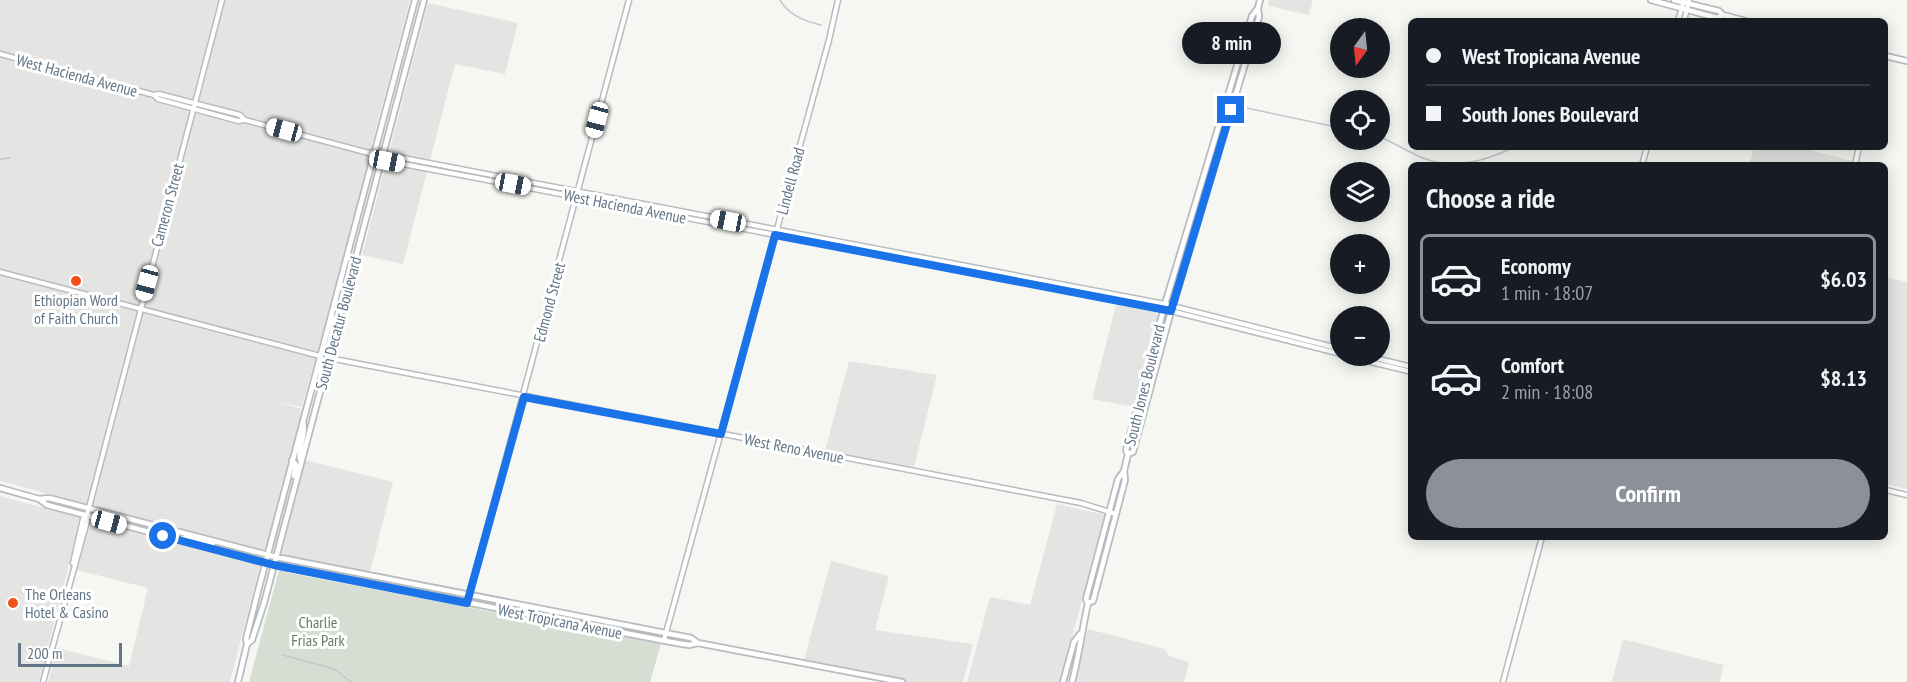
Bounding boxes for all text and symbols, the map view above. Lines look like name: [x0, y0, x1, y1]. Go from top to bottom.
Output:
north arrow: [1330, 18, 1390, 78]
map controls: [1330, 18, 1390, 366]
callout: 8 min: [1182, 23, 1280, 65]
text: 8 min: [1211, 30, 1252, 56]
text: West Tropicana Avenue: [1462, 42, 1640, 70]
street label: West Hacienda Avenue: [14, 49, 140, 101]
button: locate: [1330, 90, 1390, 150]
route end: [1217, 96, 1244, 123]
car: [584, 100, 610, 140]
text: South Jones Boulevard: [1462, 100, 1639, 128]
car: [264, 117, 304, 143]
street label: Lindell Road: [771, 145, 809, 217]
car: [368, 149, 406, 173]
street label: Cameron Street: [146, 161, 188, 249]
button: layers: [1330, 162, 1390, 222]
car: [494, 172, 532, 196]
text: Choose a ride: [1426, 181, 1555, 215]
street label: West Hacienda Avenue: [562, 184, 688, 228]
car: [709, 209, 747, 233]
button: +: [1330, 234, 1390, 294]
icon: car: [1429, 252, 1483, 306]
text: Economy: [1501, 252, 1571, 280]
street label: South Decatur Boulevard: [311, 254, 365, 392]
street label: Edmond Street: [529, 259, 569, 344]
car: [134, 263, 160, 303]
text: $6.03: [1820, 265, 1867, 293]
marker: Ethiopian Word of Faith Church: [69, 274, 83, 288]
text: 1 min · 18:07: [1501, 280, 1593, 306]
place label: Ethiopian Word of Faith Church: [34, 290, 118, 328]
button: −: [1330, 306, 1390, 366]
street label: South Jones Boulevard: [1119, 322, 1169, 448]
icon: car: [1429, 351, 1483, 405]
text: Comfort: [1501, 351, 1564, 379]
text: $8.13: [1820, 364, 1867, 392]
text: 2 min · 18:08: [1501, 379, 1593, 405]
street label: West Reno Avenue: [743, 429, 845, 467]
button: Confirm: [1426, 459, 1870, 528]
car: [89, 509, 129, 535]
route start: [149, 522, 176, 549]
place label: The Orleans Hotel & Casino: [25, 584, 109, 622]
marker: The Orleans Hotel & Casino: [6, 596, 20, 610]
street label: West Tropicana Avenue: [496, 599, 624, 643]
park label: Charlie Frias Park: [291, 612, 346, 650]
scale bar: [18, 640, 122, 668]
text: 200 m: [27, 643, 62, 663]

